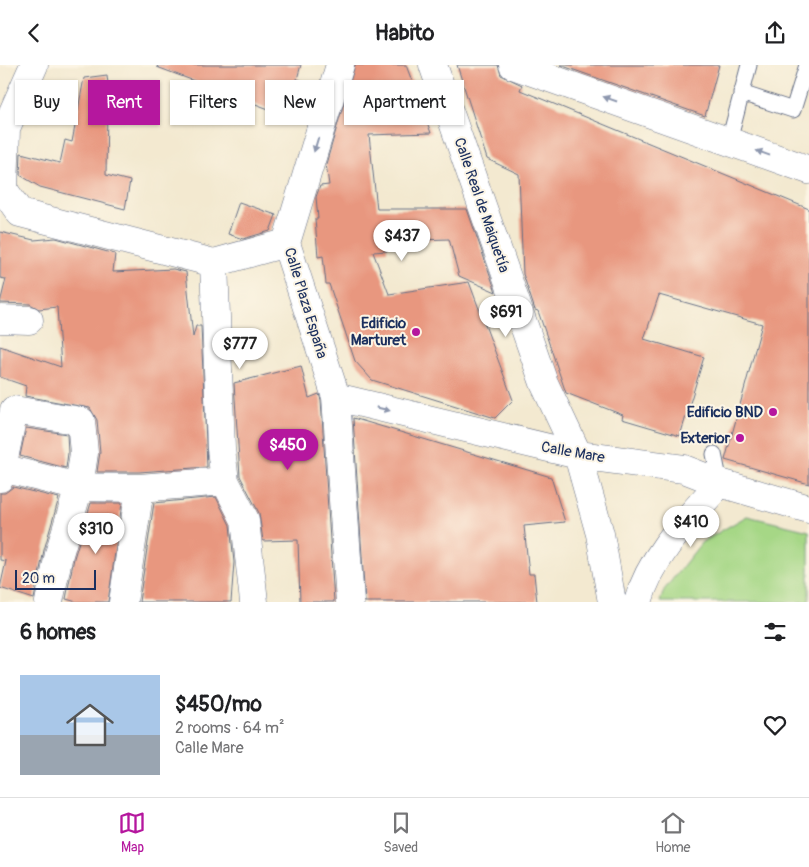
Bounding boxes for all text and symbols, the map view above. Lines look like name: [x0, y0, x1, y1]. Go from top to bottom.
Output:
icon: back: [20, 19, 48, 47]
text: Habito: [375, 19, 434, 47]
icon: share: [761, 19, 789, 47]
chip: Buy: [15, 80, 78, 125]
chip: Rent: [88, 80, 160, 125]
chip: Filters: [170, 80, 255, 125]
chip: New: [265, 80, 334, 125]
chip: Apartment: [344, 80, 464, 125]
one-way arrow: [602, 95, 617, 103]
street label: Calle Real de Maiquetía: [449, 135, 514, 275]
one-way arrow: [311, 138, 319, 153]
one-way arrow: [755, 149, 770, 157]
pin: $437: [372, 219, 432, 262]
text: $437: [384, 226, 420, 246]
street label: Calle Plaza España: [280, 245, 331, 361]
pin: $691: [476, 295, 536, 338]
text: $691: [490, 302, 522, 322]
place label: Edificio Marturet: [351, 314, 407, 350]
marker: Edificio Marturet: [410, 326, 422, 338]
pin: $777: [210, 327, 270, 370]
text: $777: [223, 334, 257, 354]
place label: Edificio BND: [687, 403, 764, 422]
one-way arrow: [375, 405, 390, 413]
marker: Edificio BND: [767, 406, 779, 418]
pin: $450: [258, 429, 318, 471]
place label: Exterior: [681, 429, 731, 448]
marker: Exterior: [734, 432, 746, 444]
text: $450: [269, 435, 307, 455]
street label: Calle Mare: [540, 438, 607, 468]
pin: $410: [661, 505, 721, 548]
text: $410: [673, 512, 709, 532]
pin: $310: [66, 513, 126, 555]
text: $310: [79, 519, 113, 539]
scale bar: [15, 567, 96, 590]
text: 20 m: [22, 570, 55, 587]
icon: filters: [761, 618, 789, 646]
text: 6 homes: [20, 619, 96, 646]
text: $450/mo: [175, 691, 262, 718]
icon: home: [60, 695, 120, 755]
icon: heart: [761, 711, 789, 739]
text: 2 rooms · 64 m²: [175, 718, 285, 738]
text: Calle Mare: [175, 738, 244, 758]
tab: Map: [118, 809, 146, 856]
tab: Saved: [383, 809, 418, 856]
tab: Home: [655, 809, 690, 856]

